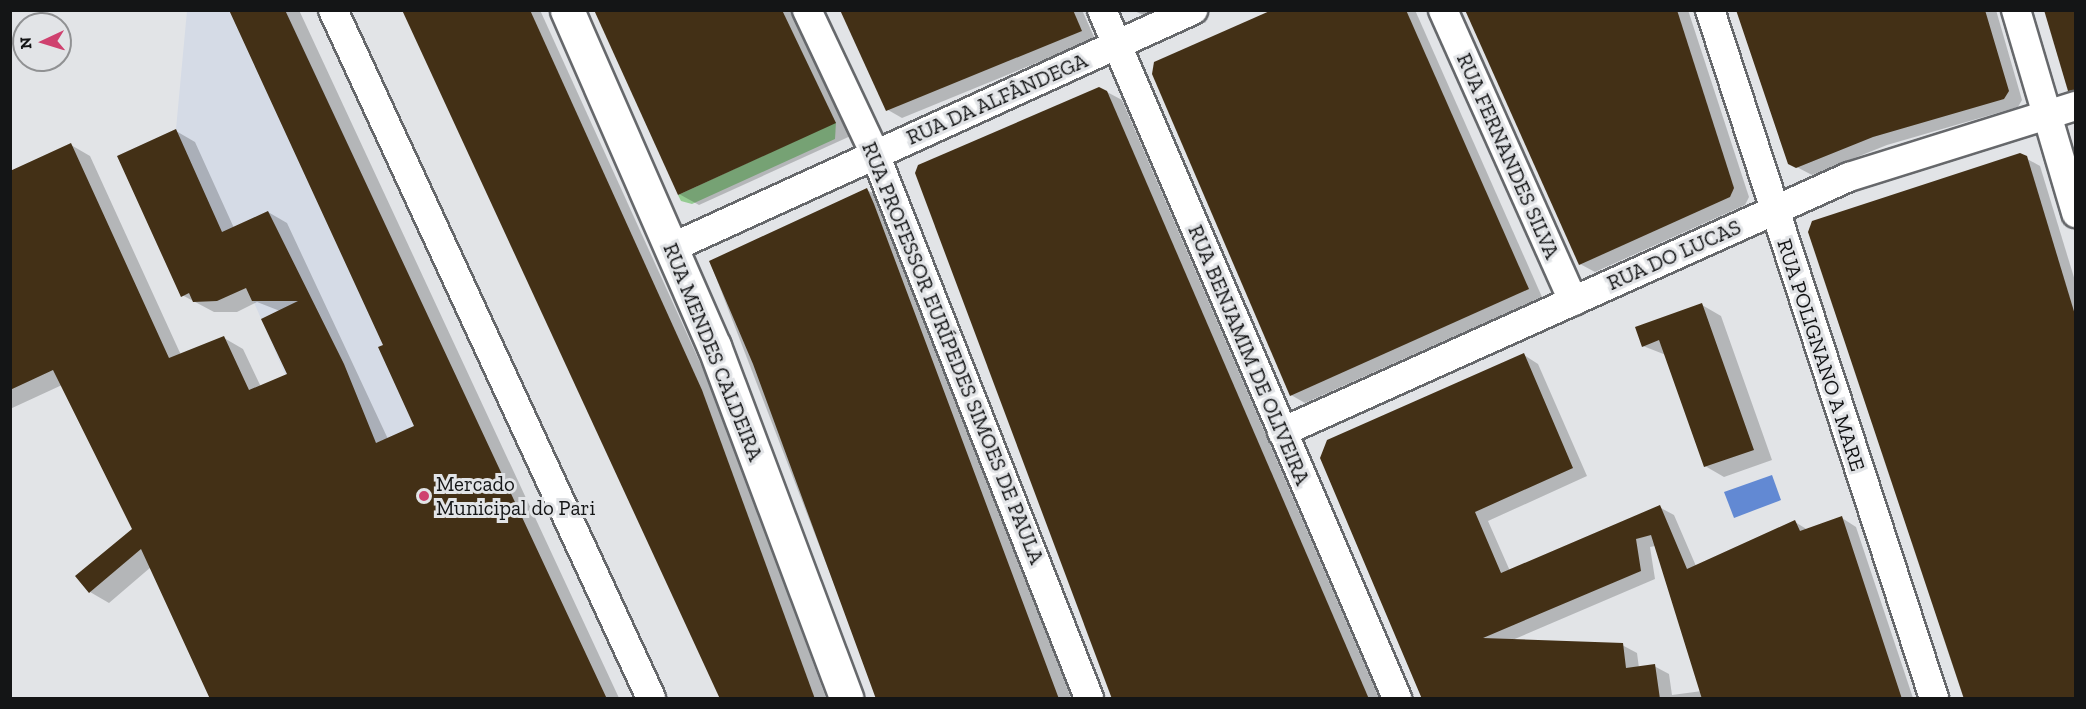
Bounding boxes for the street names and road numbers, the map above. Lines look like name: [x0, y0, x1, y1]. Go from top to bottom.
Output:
street label: RUA DA ALFÂNDEGA: [902, 47, 1092, 151]
street label: RUA FERNANDES SILVA: [1451, 49, 1565, 263]
street label: RUA PROFESSOR EURÍPEDES SIMOES DE PAULA: [856, 138, 1050, 568]
street label: RUA DO LUCAS: [1603, 214, 1745, 296]
street label: RUA BENJAMIM DE OLIVEIRA: [1183, 221, 1315, 489]
street label: RUA POLIGNANO A MARE: [1771, 235, 1871, 475]
street label: RUA MENDES CALDEIRA: [658, 239, 768, 465]

